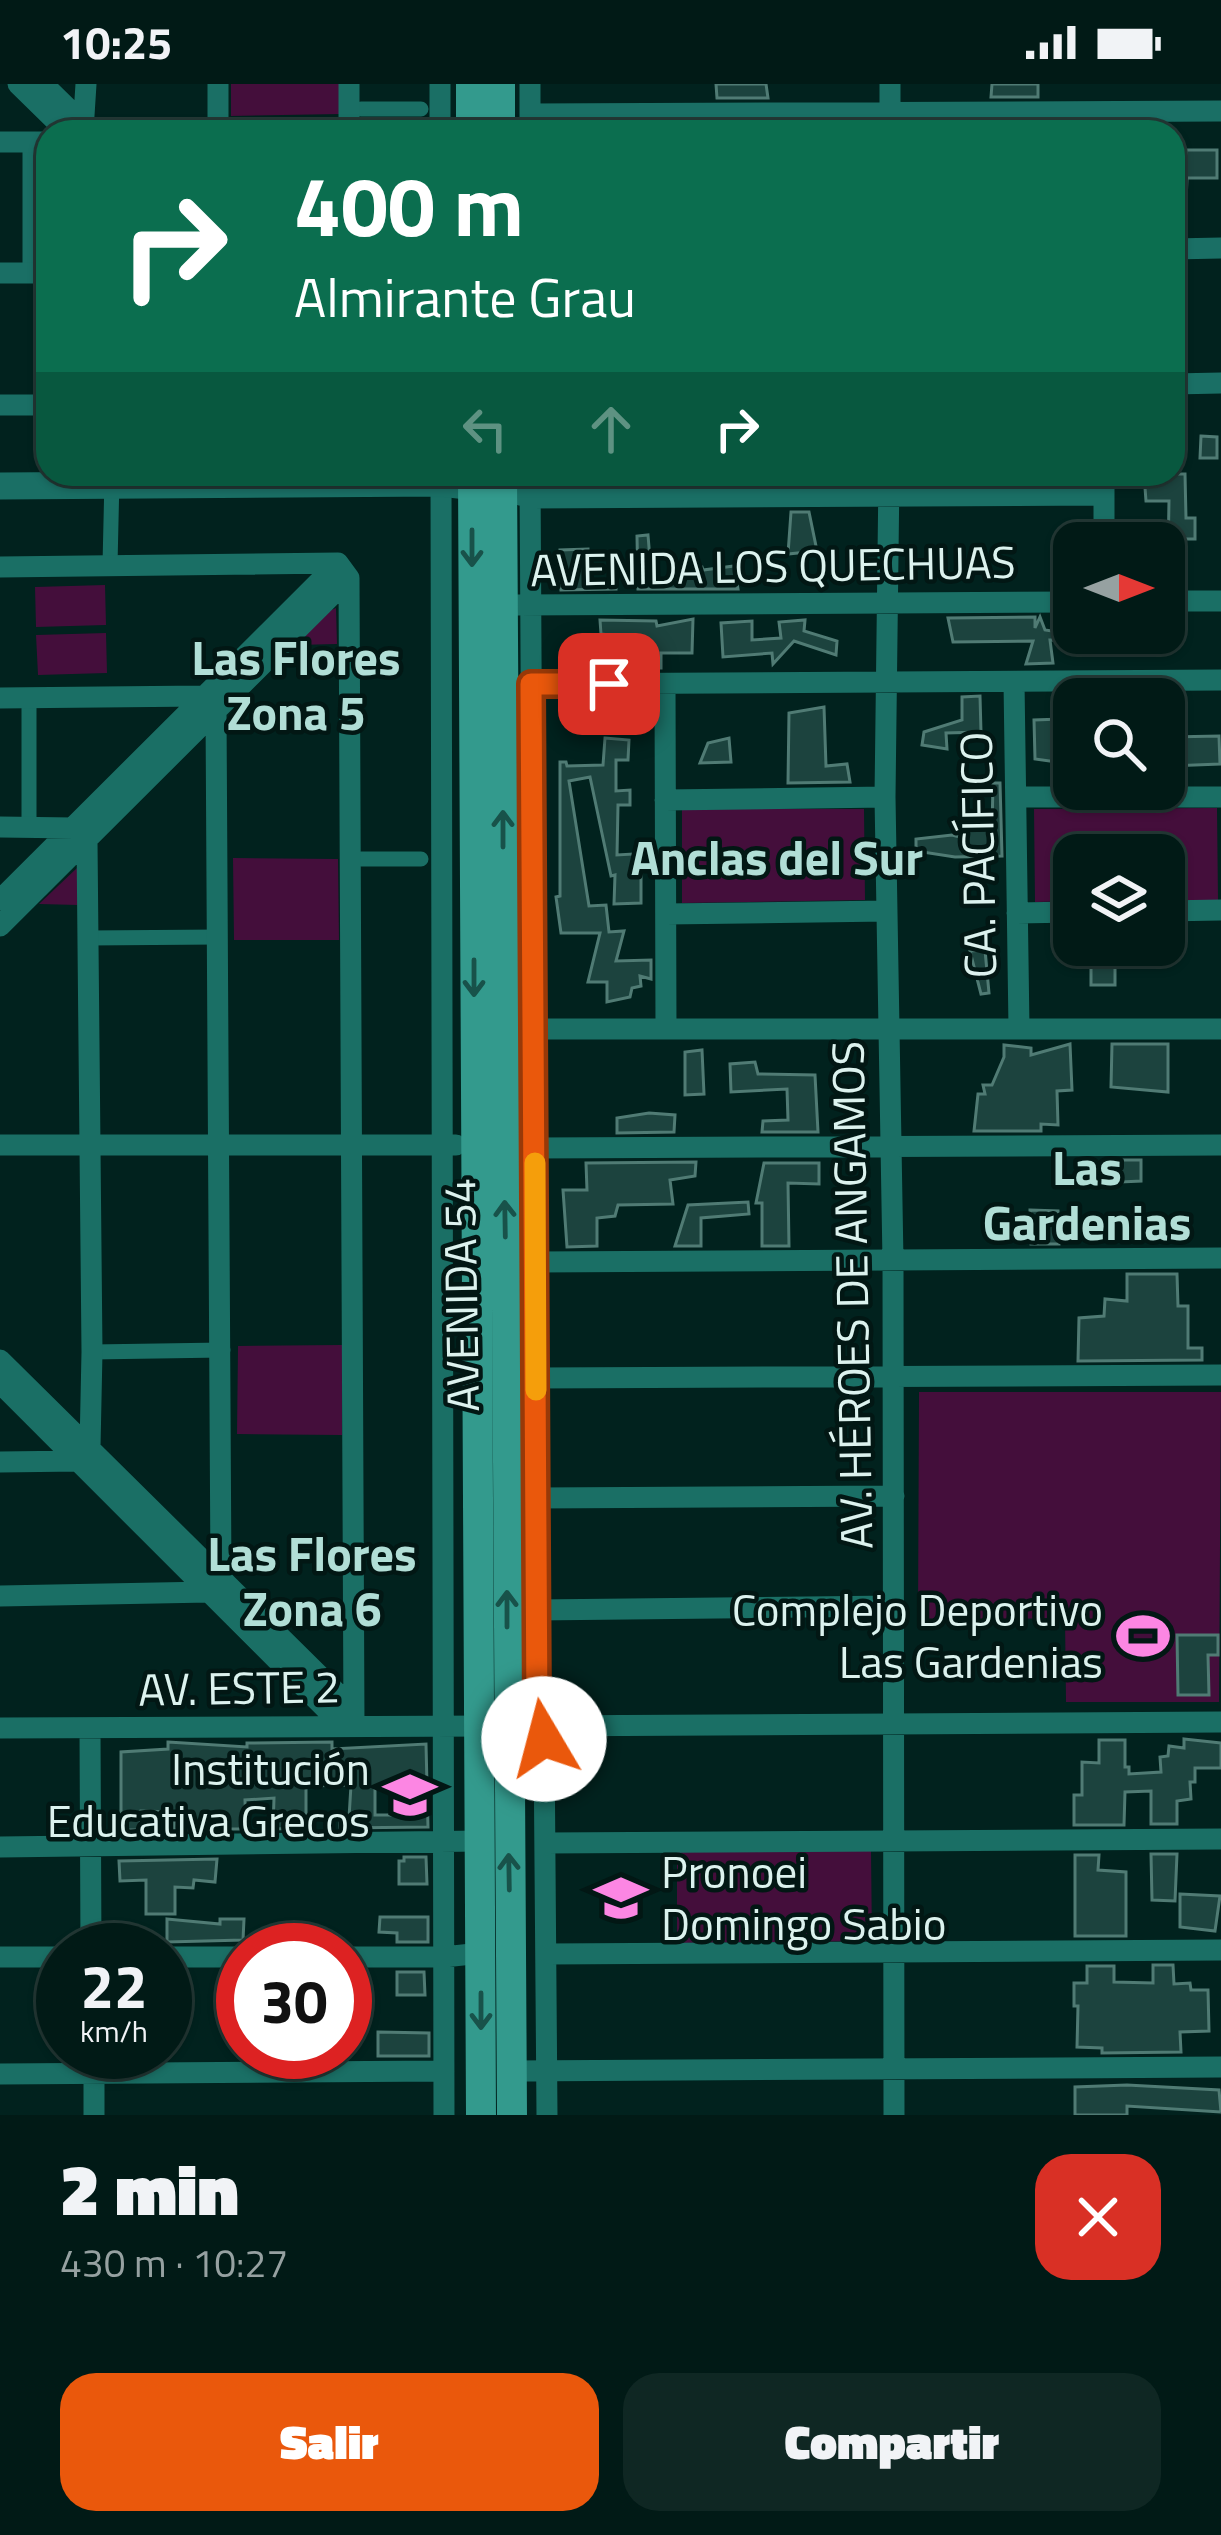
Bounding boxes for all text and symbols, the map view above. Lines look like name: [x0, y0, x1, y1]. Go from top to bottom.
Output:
text: 10:25: [60, 8, 172, 76]
text: 400 m: [294, 141, 524, 269]
icon: right: [96, 168, 252, 324]
text: Almirante Grau: [294, 256, 636, 338]
icon: left: [452, 396, 518, 462]
icon: ahead: [578, 396, 644, 462]
icon: right: [704, 396, 770, 462]
north arrow: [1053, 522, 1185, 654]
map controls: [1053, 522, 1185, 966]
street label: AVENIDA LOS QUECHUAS: [530, 527, 1016, 603]
one-way arrow: [461, 528, 483, 567]
district label: Las Flores Zona 5: [191, 621, 401, 749]
pin: [558, 633, 660, 735]
icon: arrive: [576, 651, 642, 717]
button: search: [1053, 678, 1185, 810]
street label: CA. PACÍFICO: [941, 731, 1013, 979]
one-way arrow: [492, 810, 514, 849]
district label: Anclas del Sur: [631, 821, 923, 894]
button: layers: [1053, 834, 1185, 966]
one-way arrow: [463, 958, 485, 997]
street label: AV. HÉROES DE ANGAMOS: [813, 1040, 889, 1550]
district label: Las Gardenias: [983, 1131, 1191, 1259]
street label: AVENIDA 54: [424, 1178, 496, 1412]
one-way arrow: [494, 1200, 516, 1239]
district label: Las Flores Zona 6: [207, 1517, 417, 1645]
place label: Complejo Deportivo Las Gardenias: [732, 1575, 1103, 1695]
one-way arrow: [496, 1590, 518, 1629]
sports icon: Complejo Deportivo Las Gardenias: [1114, 1607, 1172, 1665]
street label: AV. ESTE 2: [138, 1651, 340, 1723]
position arrow: [481, 1676, 607, 1802]
place label: Institución Educativa Grecos: [47, 1734, 370, 1854]
school or university icon: Institución Educativa Grecos: [381, 1766, 439, 1824]
place label: Pronoei Domingo Sabio: [661, 1837, 946, 1957]
one-way arrow: [497, 1853, 520, 1892]
school or university icon: Pronoei Domingo Sabio: [592, 1869, 650, 1927]
speed limit sign: 30: [216, 1923, 372, 2079]
text: 22: [80, 1940, 148, 2031]
one-way arrow: [470, 1991, 492, 2030]
text: km/h: [80, 2008, 148, 2054]
text: 2 min: [60, 2133, 239, 2243]
button: close: [1035, 2154, 1161, 2280]
text: 430 m · 10:27: [60, 2233, 288, 2292]
button: Salir: [60, 2373, 599, 2511]
button: Compartir: [623, 2373, 1161, 2511]

